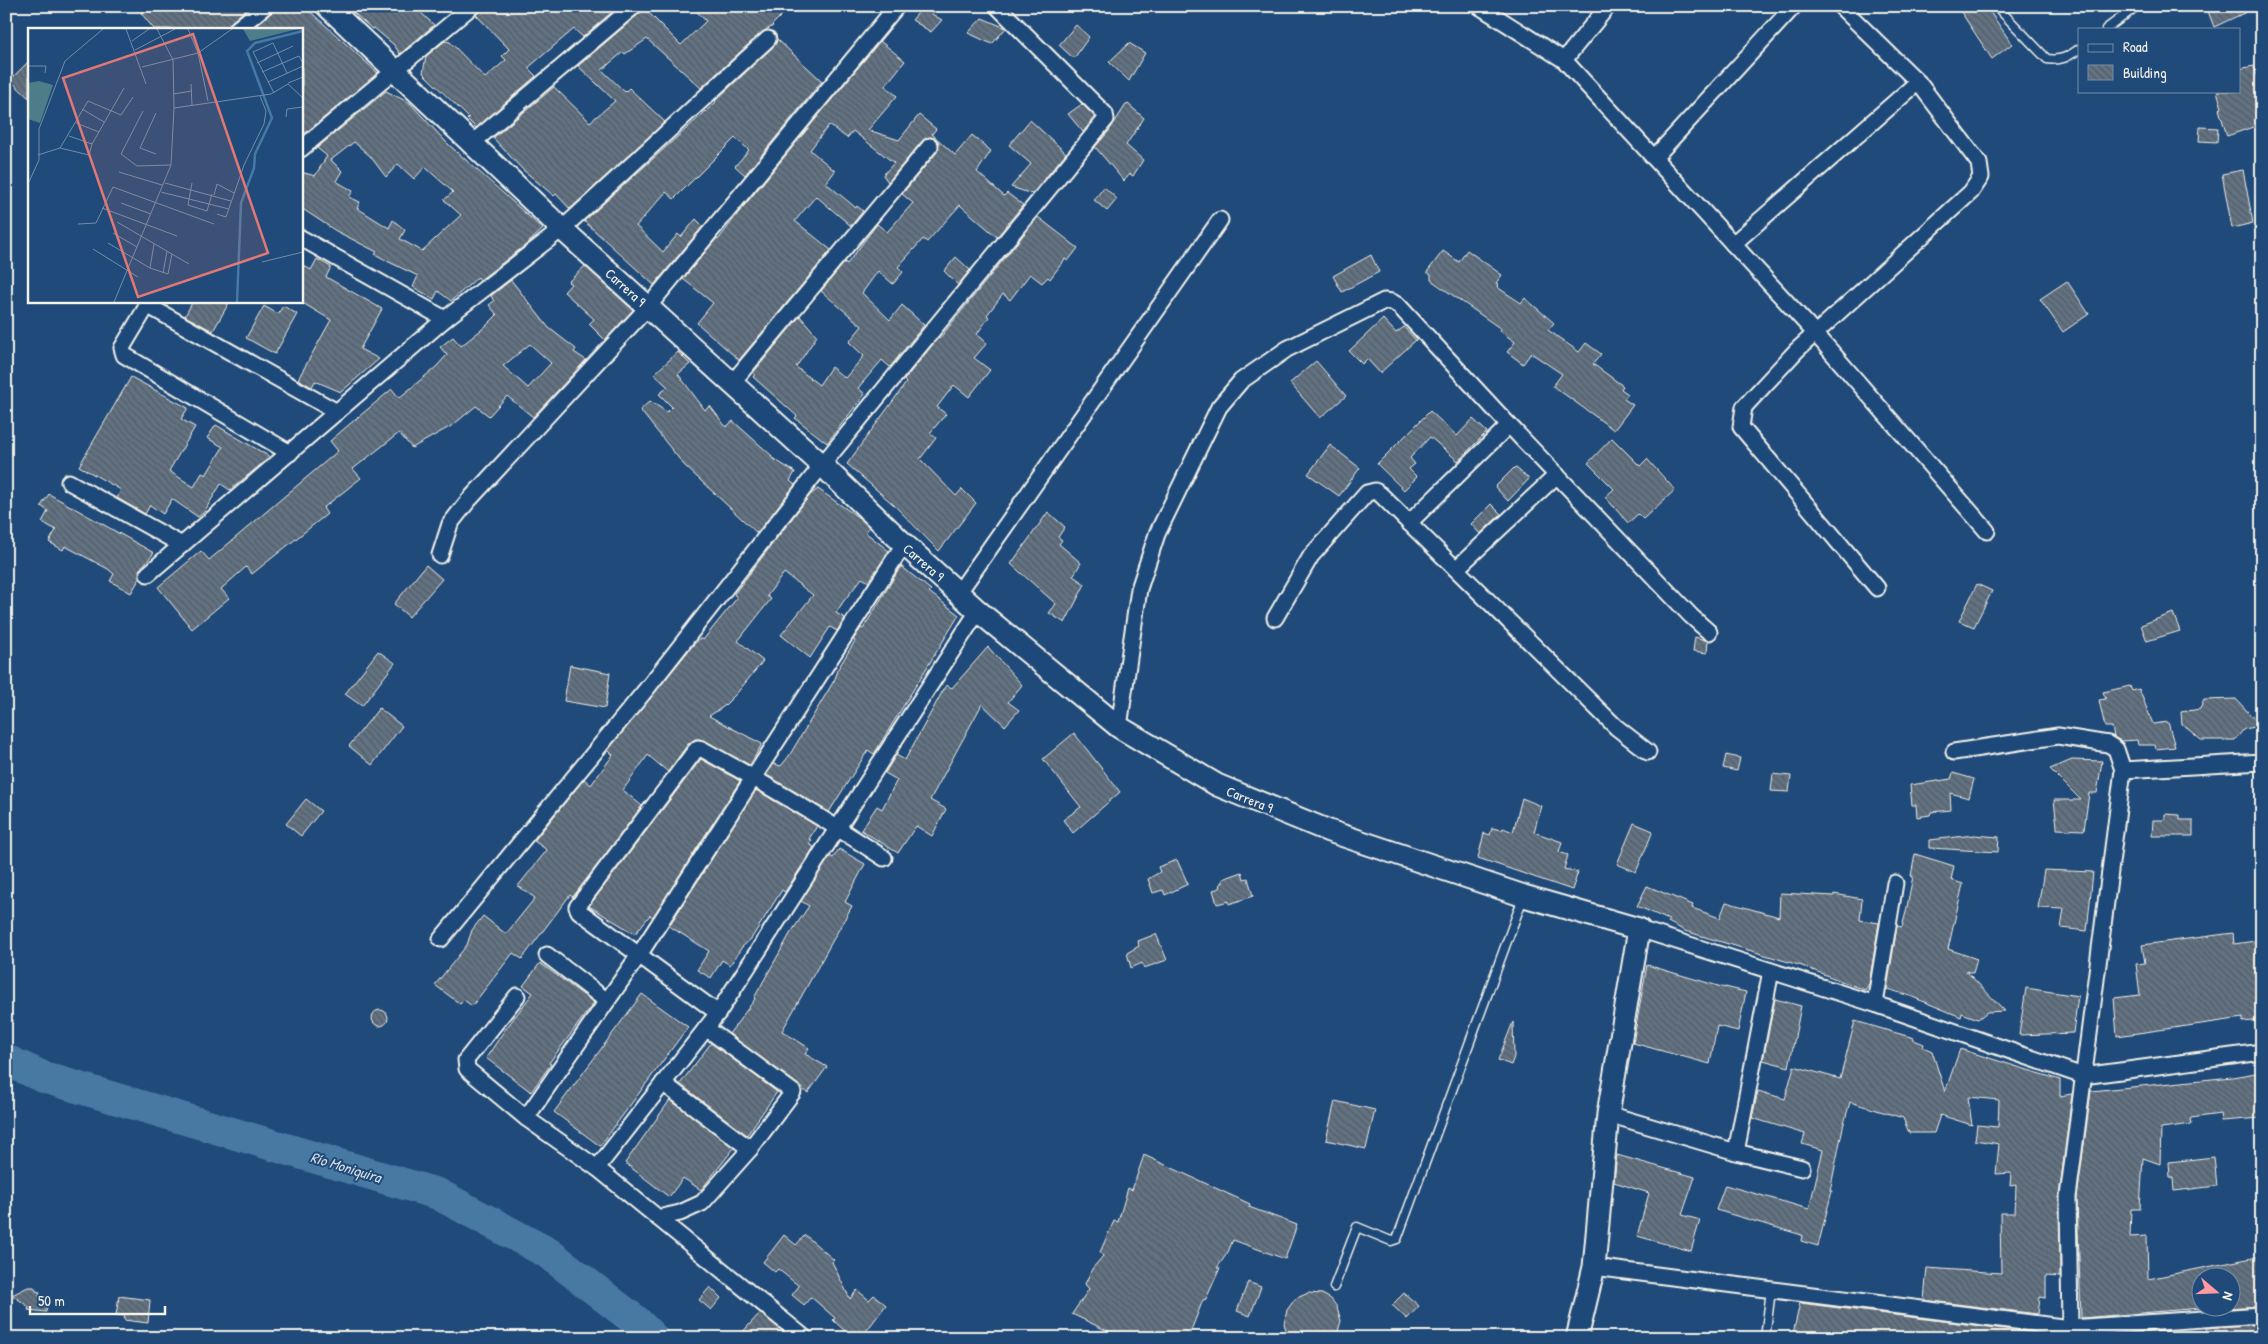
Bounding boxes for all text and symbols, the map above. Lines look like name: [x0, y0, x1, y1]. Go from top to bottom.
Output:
inset map: [28, 28, 302, 302]
legend: [2078, 28, 2240, 92]
text: Road: [2123, 36, 2148, 57]
text: Building: [2123, 62, 2167, 83]
street label: Carrera 9: [602, 264, 650, 310]
street label: Carrera 9: [899, 539, 949, 585]
street label: Carrera 9: [1224, 781, 1276, 817]
water label: Río Moniquira: [308, 1146, 386, 1188]
north arrow: [2190, 1266, 2240, 1316]
scale bar: [30, 1284, 165, 1316]
text: 50 m: [38, 1290, 65, 1311]
text: N: [2218, 1290, 2239, 1304]

